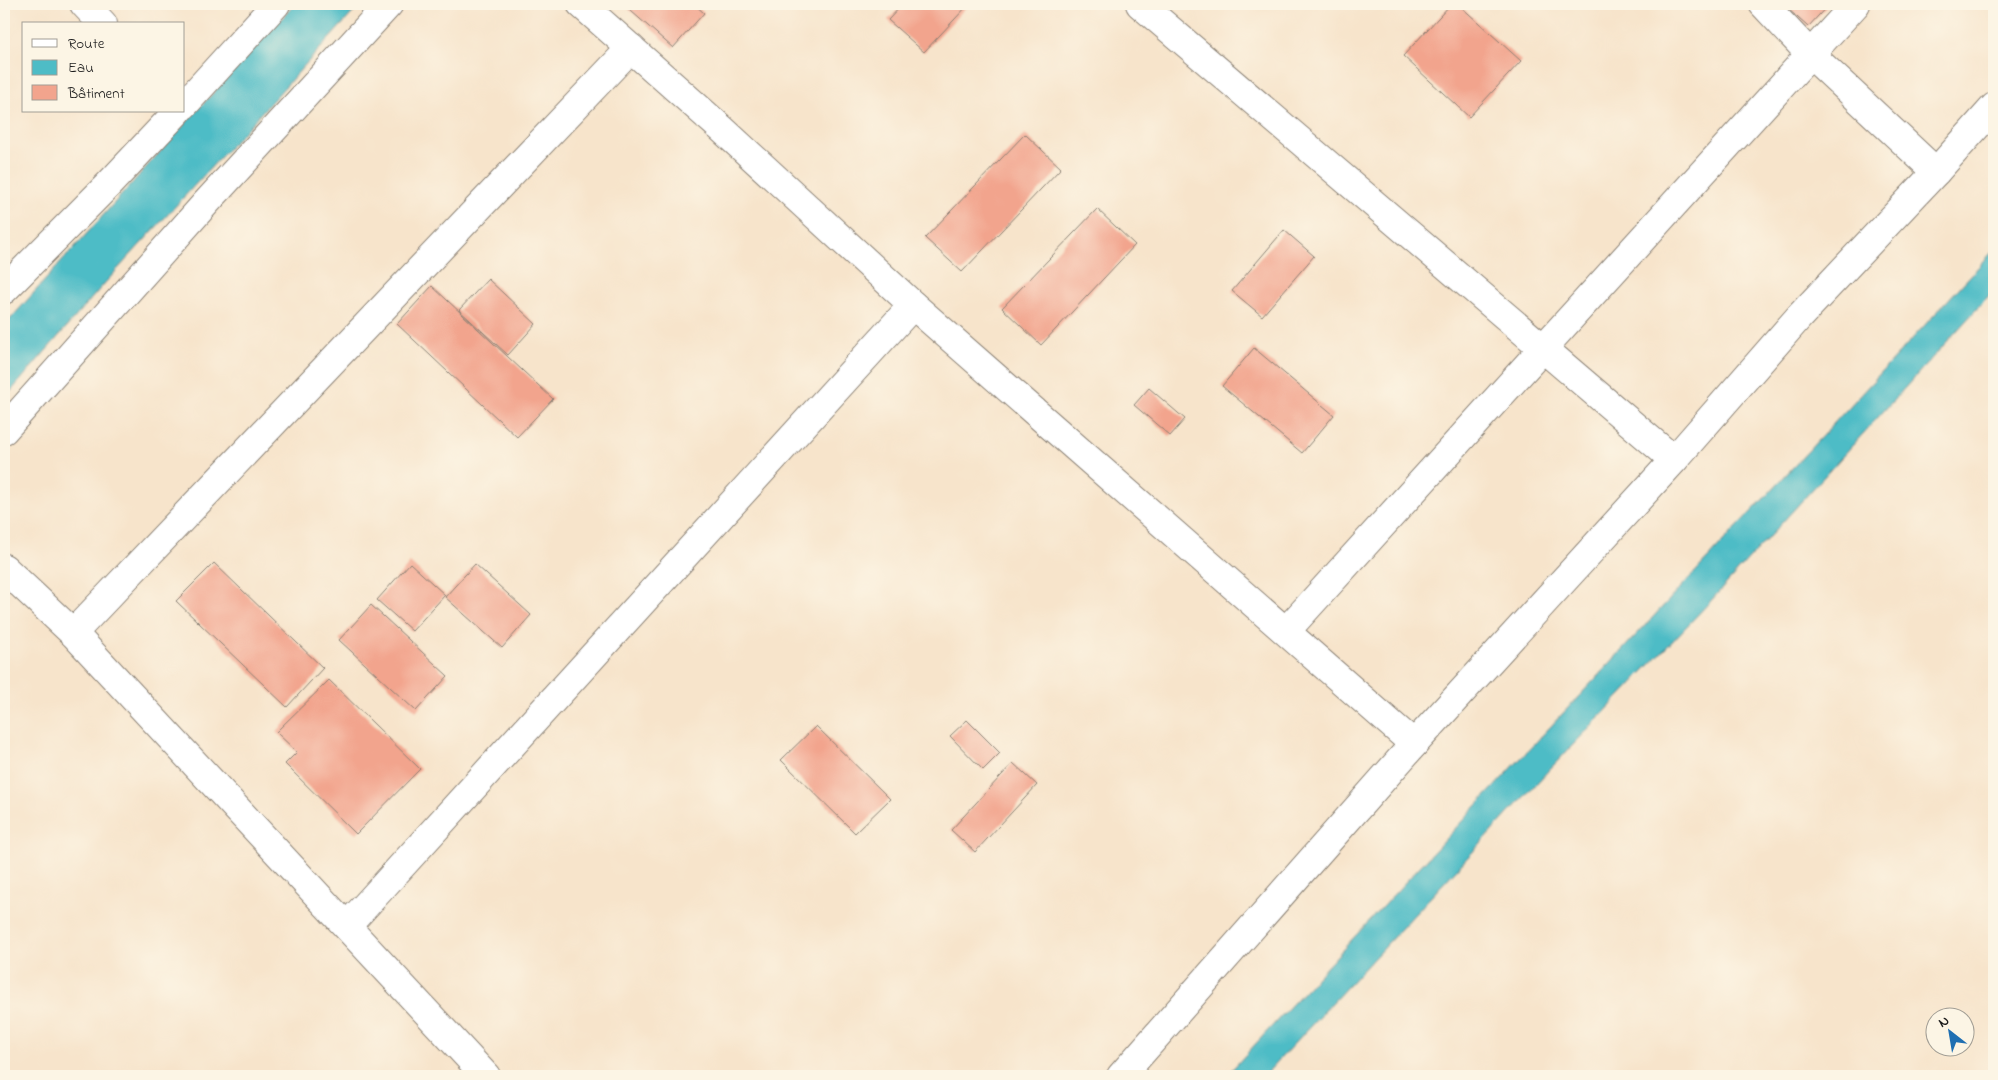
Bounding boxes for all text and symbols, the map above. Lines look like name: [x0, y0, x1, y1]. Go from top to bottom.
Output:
legend: [22, 22, 185, 112]
text: Route: [68, 33, 105, 55]
text: Eau: [68, 57, 94, 79]
text: Bâtiment: [67, 83, 125, 105]
north arrow: [1926, 1008, 1976, 1058]
text: N: [1935, 1011, 1954, 1034]

